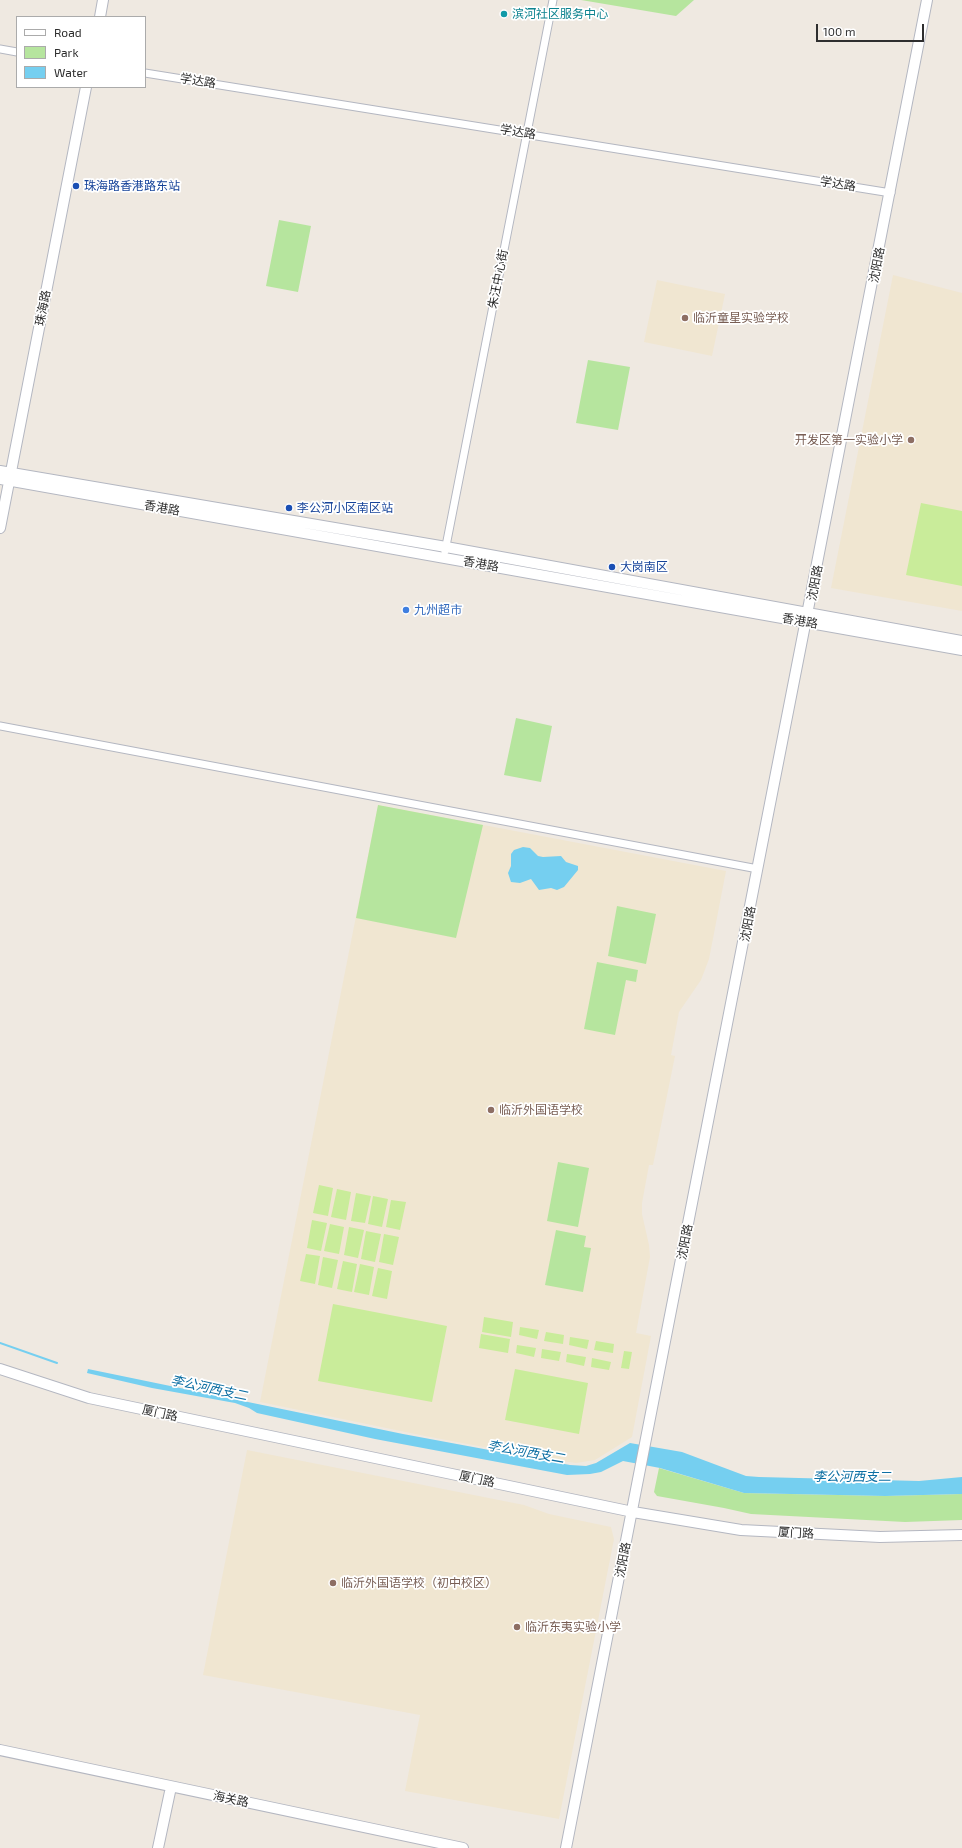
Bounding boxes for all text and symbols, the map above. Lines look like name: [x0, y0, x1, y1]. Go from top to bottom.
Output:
place label: 滨河社区服务中心: [512, 7, 608, 21]
marker: 滨河社区服务中心: [499, 9, 509, 19]
legend: [16, 16, 146, 88]
scale bar: [818, 16, 926, 42]
text: 100 m: [823, 24, 855, 38]
text: Road: [54, 25, 82, 39]
text: Park: [54, 45, 79, 59]
text: Water: [54, 65, 88, 79]
street label: 学达路: [179, 71, 217, 91]
street label: 学达路: [499, 122, 537, 142]
street label: 学达路: [819, 174, 857, 194]
place label: 珠海路香港路东站: [84, 179, 180, 193]
marker: 珠海路香港路东站: [71, 181, 81, 191]
street label: 沈阳路: [866, 246, 888, 284]
street label: 朱汪中心街: [485, 248, 511, 310]
street label: 珠海路: [32, 289, 54, 327]
place label: 临沂童星实验学校: [693, 311, 789, 325]
marker: 临沂童星实验学校: [680, 313, 690, 323]
place label: 开发区第一实验小学: [795, 433, 903, 447]
marker: 开发区第一实验小学: [906, 435, 916, 445]
street label: 香港路: [143, 498, 181, 518]
place label: 李公河小区南区站: [297, 501, 393, 515]
marker: 李公河小区南区站: [284, 503, 294, 513]
street label: 香港路: [462, 554, 500, 574]
place label: 大岗南区: [620, 560, 668, 574]
marker: 大岗南区: [607, 562, 617, 572]
street label: 沈阳路: [804, 564, 826, 602]
place label: 九州超市: [414, 603, 462, 617]
marker: 九州超市: [401, 605, 411, 615]
street label: 香港路: [781, 611, 819, 631]
street label: 沈阳路: [737, 905, 759, 943]
place label: 临沂外国语学校: [499, 1103, 583, 1117]
marker: 临沂外国语学校: [486, 1105, 496, 1115]
street label: 沈阳路: [674, 1223, 696, 1261]
water label: 李公河西支二: [169, 1372, 249, 1404]
street label: 厦门路: [141, 1402, 179, 1424]
water label: 李公河西支二: [486, 1438, 566, 1466]
street label: 厦门路: [458, 1468, 496, 1490]
water label: 李公河西支二: [813, 1469, 891, 1485]
street label: 厦门路: [778, 1525, 814, 1541]
street label: 沈阳路: [612, 1541, 634, 1579]
place label: 临沂外国语学校（初中校区）: [341, 1576, 497, 1590]
marker: 临沂外国语学校（初中校区）: [328, 1578, 338, 1588]
place label: 临沂东夷实验小学: [525, 1620, 621, 1634]
marker: 临沂东夷实验小学: [512, 1622, 522, 1632]
street label: 海关路: [212, 1788, 250, 1810]

